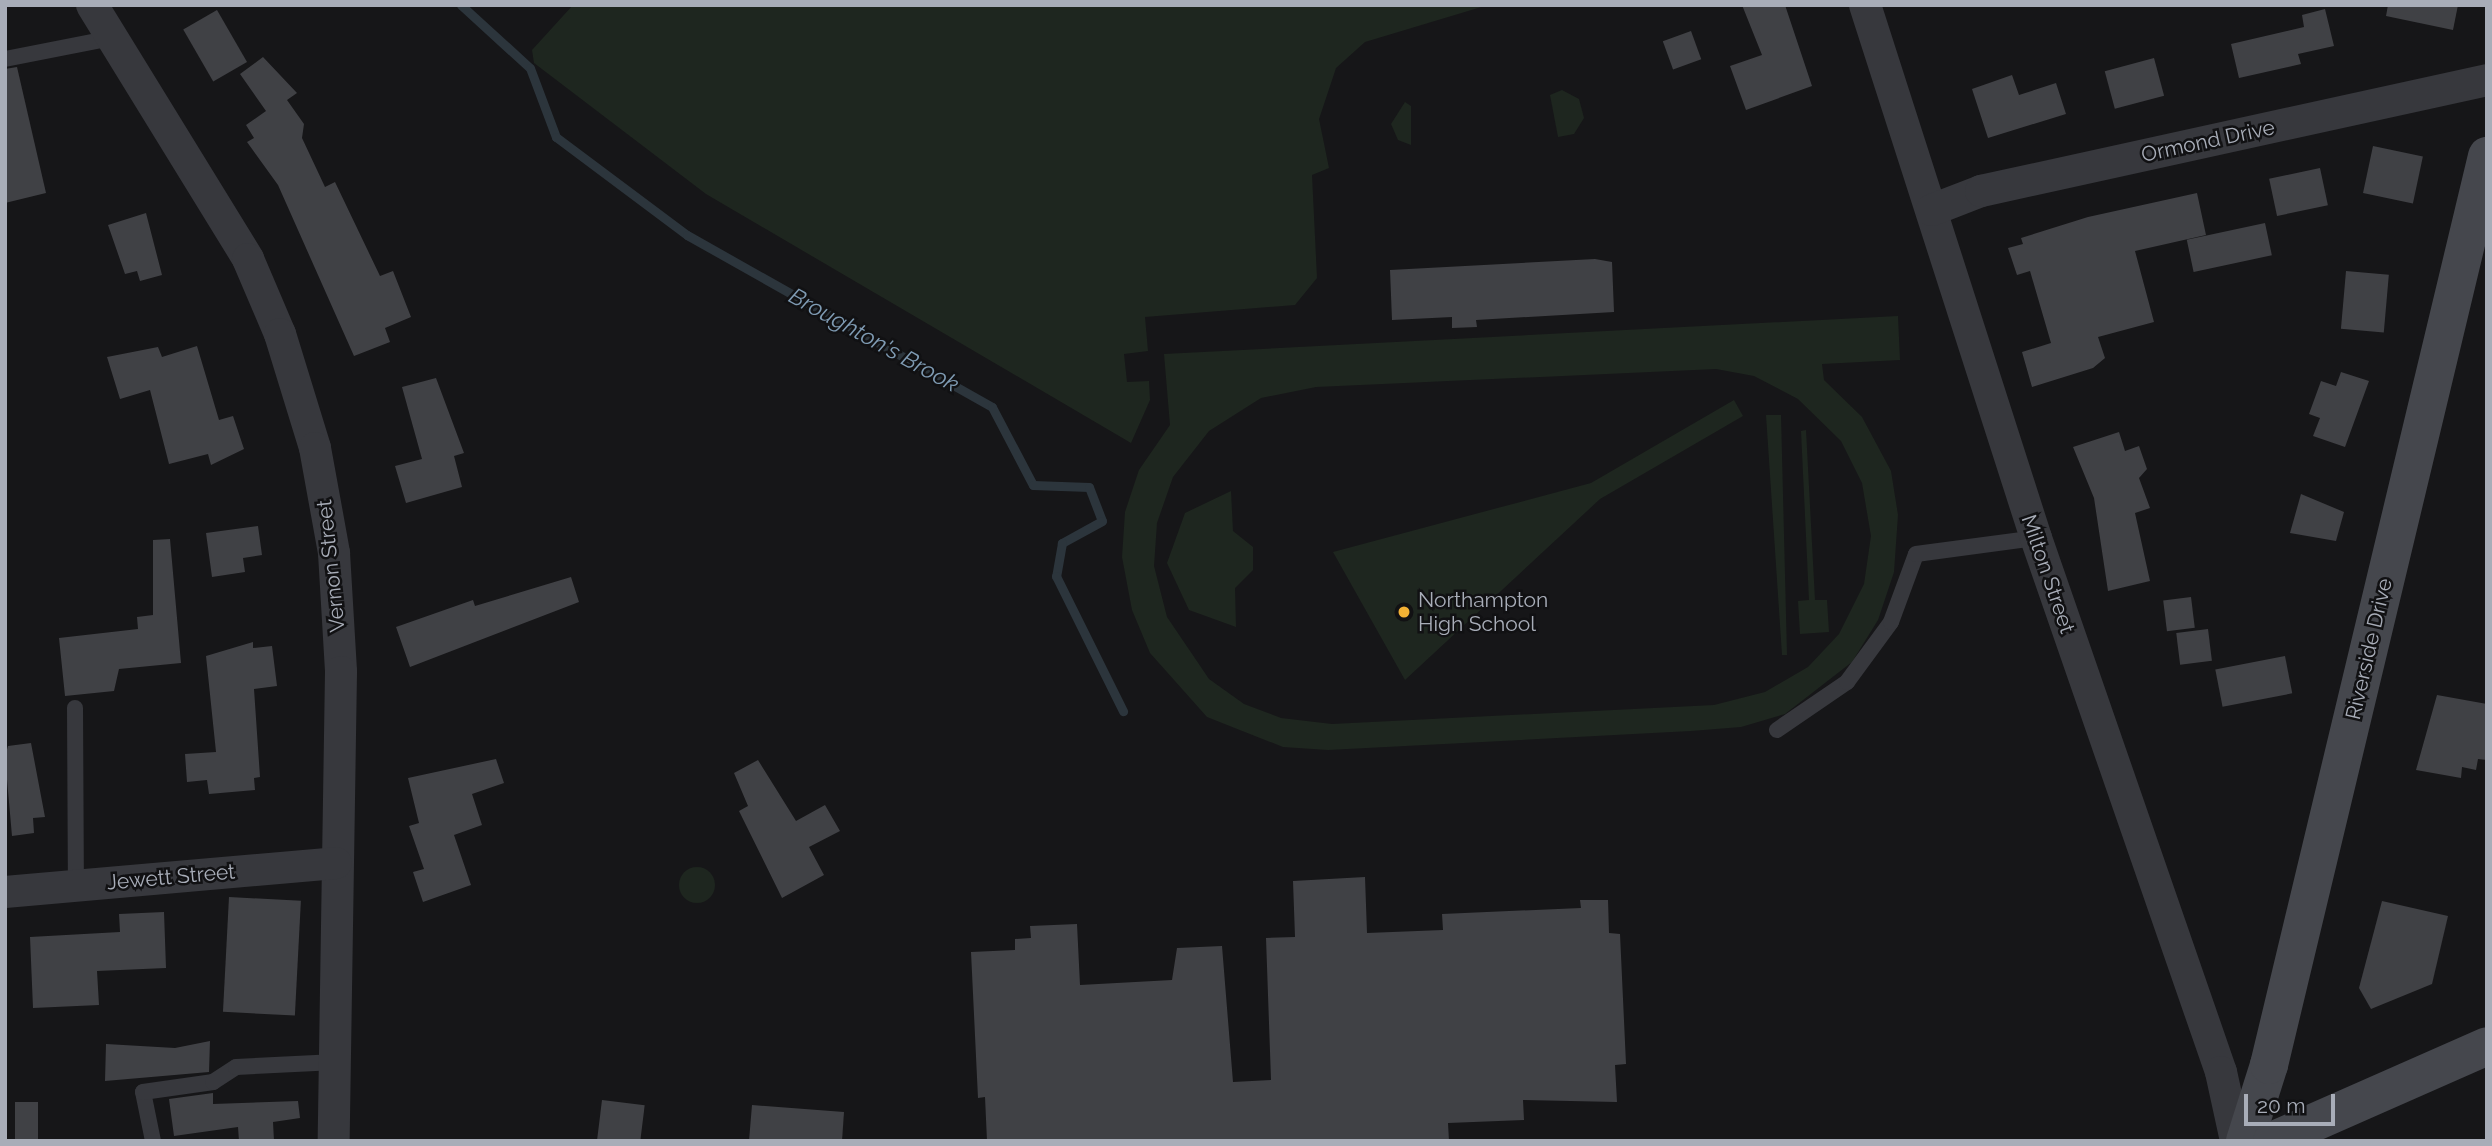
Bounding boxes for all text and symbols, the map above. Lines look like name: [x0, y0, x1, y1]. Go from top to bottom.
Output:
street label: Ormond Drive: [2139, 115, 2277, 167]
water label: Broughton's Brook: [784, 282, 964, 398]
street label: Vernon Street: [312, 498, 350, 634]
street label: Milton Street: [2016, 511, 2080, 637]
street label: Riverside Drive: [2340, 576, 2398, 722]
place label: Northampton High School: [1418, 587, 1548, 637]
marker: Northampton High School: [1396, 604, 1412, 620]
street label: Jewett Street: [106, 859, 236, 895]
scale bar: [2247, 1080, 2338, 1124]
text: 20 m: [2257, 1093, 2305, 1118]

